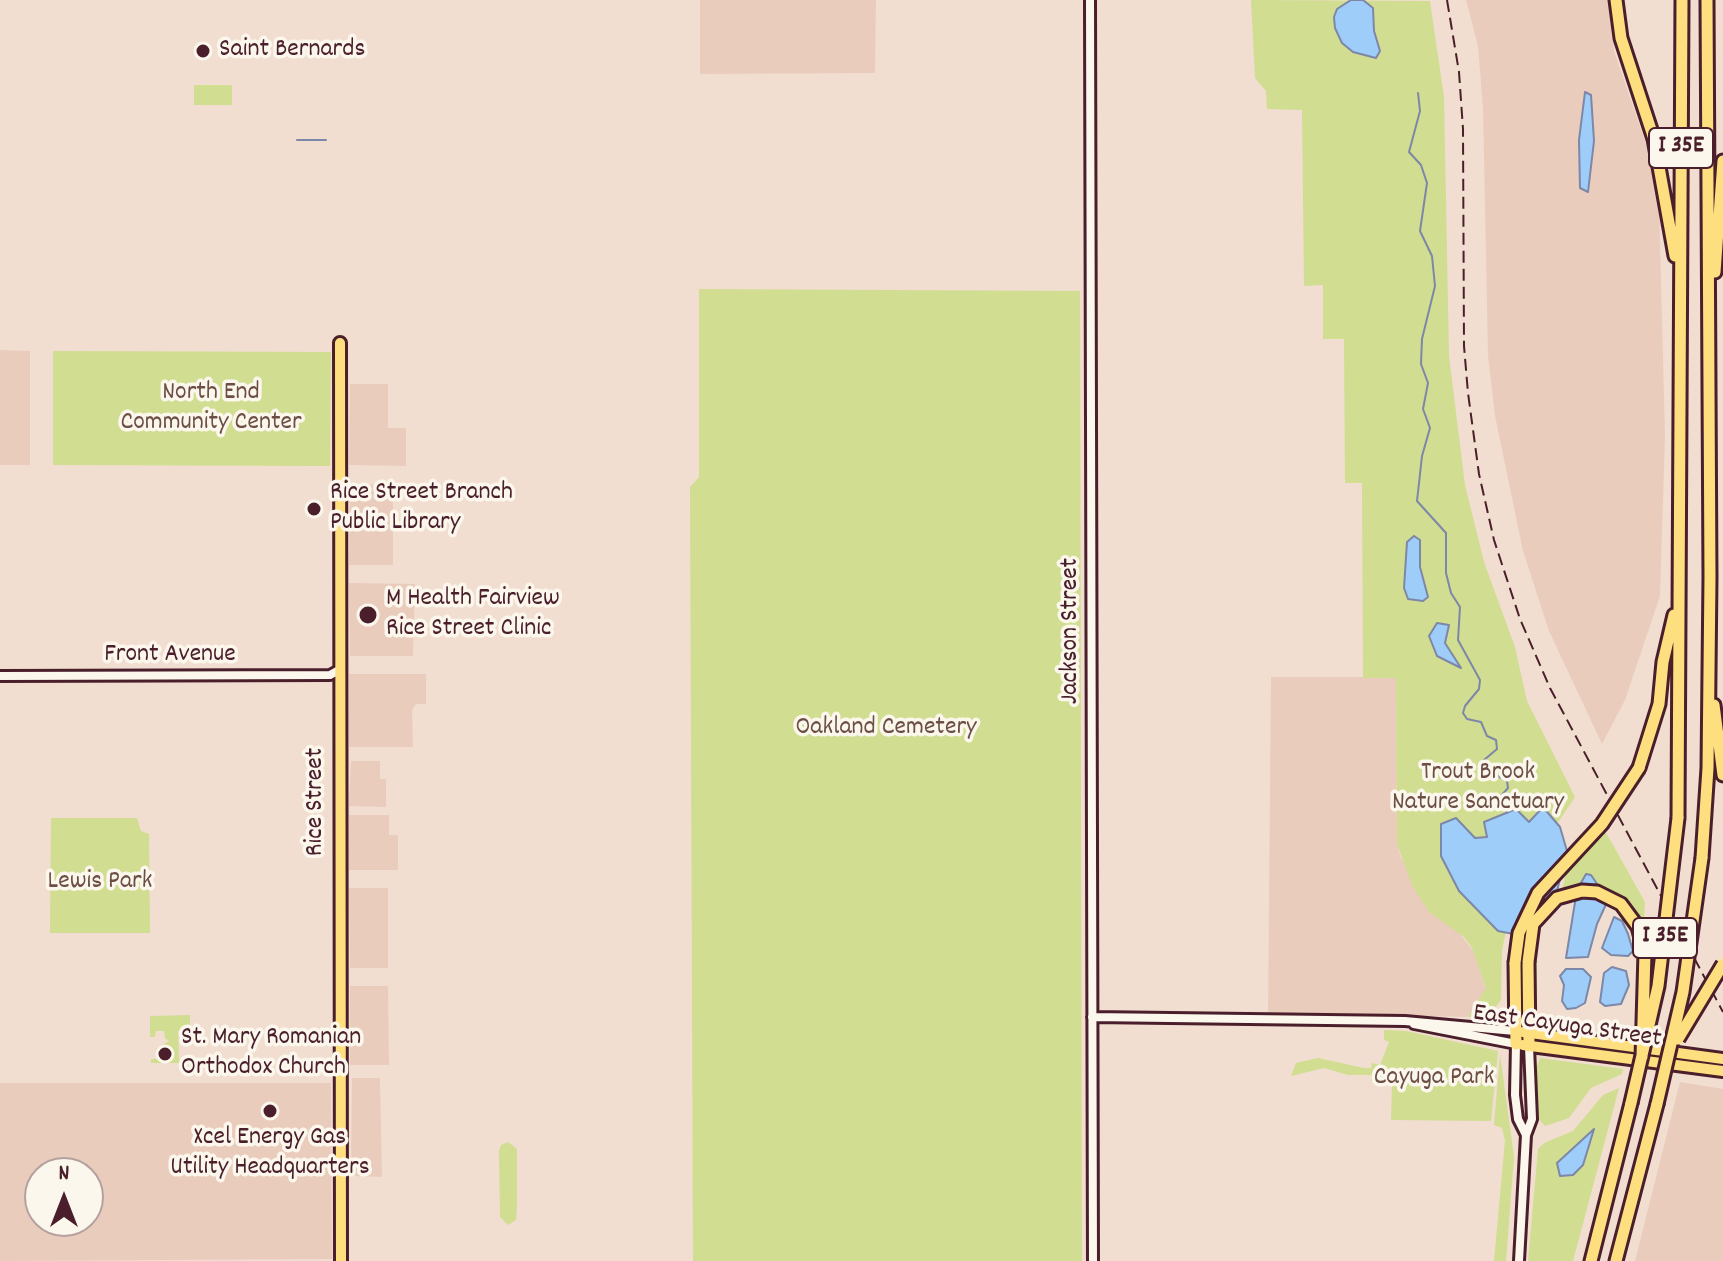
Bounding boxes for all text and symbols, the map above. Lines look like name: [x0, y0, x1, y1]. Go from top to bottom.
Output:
place label: Saint Bernards: [219, 35, 365, 67]
marker: Saint Bernards: [194, 42, 212, 60]
road number: I 35E: [1649, 128, 1713, 168]
park label: North End Community Center: [120, 378, 302, 440]
place label: Rice Street Branch Public Library: [330, 478, 513, 540]
marker: Rice Street Branch Public Library: [305, 500, 323, 518]
street label: Jackson Street: [1056, 558, 1088, 704]
place label: M Health Fairview Rice Street Clinic: [386, 584, 560, 646]
marker: M Health Fairview Rice Street Clinic: [357, 604, 379, 626]
street label: Front Avenue: [104, 640, 236, 672]
park label: Oakland Cemetery: [795, 713, 977, 745]
street label: Rice Street: [301, 748, 333, 856]
park label: Trout Brook Nature Sanctuary: [1392, 758, 1564, 820]
park label: Lewis Park: [48, 867, 152, 899]
road number: I 35E: [1633, 918, 1697, 958]
street label: East Cayuga Street: [1471, 999, 1663, 1057]
place label: St. Mary Romanian Orthodox Church: [181, 1023, 361, 1084]
marker: St. Mary Romanian Orthodox Church: [156, 1045, 174, 1063]
park label: Cayuga Park: [1374, 1063, 1494, 1095]
marker: Xcel Energy Gas Utility Headquarters: [261, 1102, 279, 1120]
place label: Xcel Energy Gas Utility Headquarters: [170, 1123, 370, 1184]
north arrow: [24, 1157, 104, 1237]
text: N: [59, 1159, 69, 1190]

